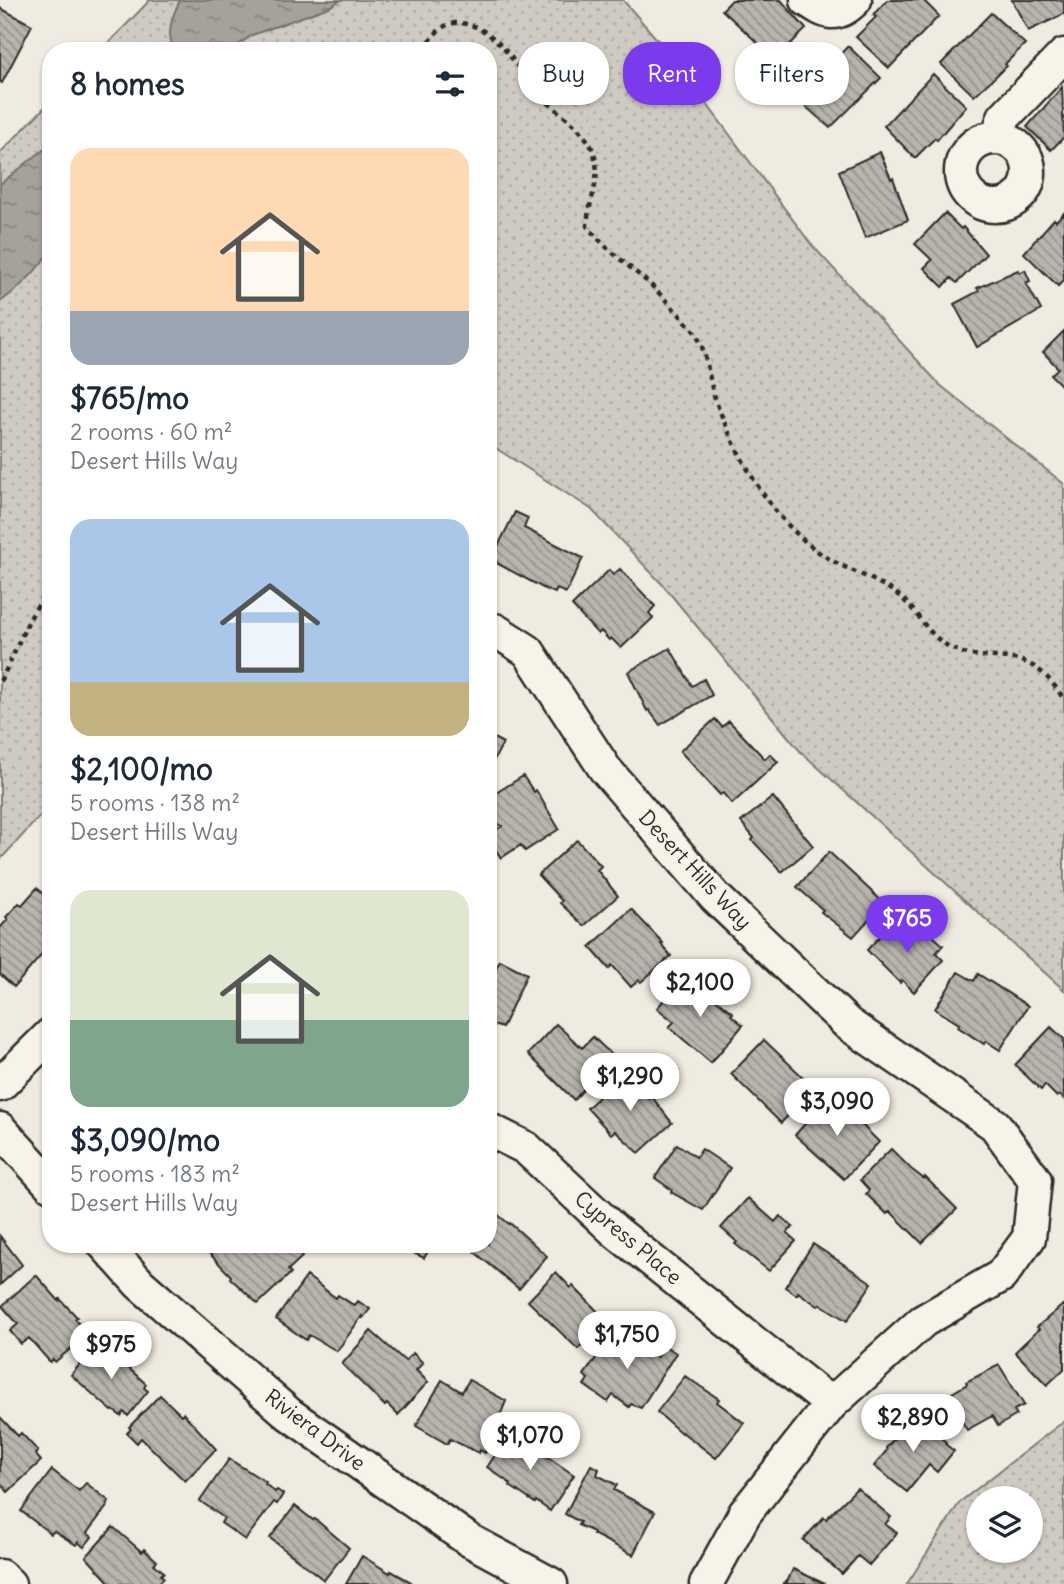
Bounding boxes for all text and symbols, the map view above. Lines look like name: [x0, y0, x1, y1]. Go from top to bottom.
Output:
chip: Buy: [518, 42, 609, 105]
chip: Rent: [623, 42, 721, 105]
chip: Filters: [735, 42, 849, 105]
text: 8 homes: [70, 65, 185, 103]
icon: filters: [431, 65, 469, 103]
icon: home: [207, 194, 333, 320]
text: $765/mo: [70, 379, 189, 417]
text: 2 rooms · 60 m²: [70, 417, 232, 446]
text: Desert Hills Way: [70, 446, 238, 475]
icon: home: [207, 565, 333, 691]
text: $2,100/mo: [70, 750, 213, 788]
text: 5 rooms · 138 m²: [70, 788, 240, 817]
street label: Desert Hills Way: [633, 804, 758, 935]
text: Desert Hills Way: [70, 817, 238, 846]
pin: $765: [866, 895, 948, 955]
text: $765: [882, 903, 932, 932]
icon: home: [207, 936, 333, 1062]
pin: $2,100: [643, 960, 757, 1019]
text: $2,100: [666, 967, 734, 996]
pin: $1,290: [573, 1054, 687, 1113]
text: $1,290: [596, 1061, 664, 1090]
pin: $3,090: [780, 1078, 894, 1138]
text: $3,090: [800, 1086, 874, 1115]
text: $3,090/mo: [70, 1121, 220, 1159]
text: 5 rooms · 183 m²: [70, 1159, 240, 1188]
street label: Cypress Place: [569, 1185, 687, 1290]
text: Desert Hills Way: [70, 1188, 238, 1217]
pin: $1,750: [570, 1312, 684, 1371]
text: $1,750: [594, 1319, 660, 1348]
pin: $975: [70, 1322, 152, 1381]
text: $975: [86, 1329, 136, 1358]
street label: Riviera Drive: [260, 1383, 371, 1476]
pin: $2,890: [856, 1394, 970, 1454]
text: $2,890: [877, 1402, 949, 1431]
pin: $1,070: [473, 1412, 587, 1472]
text: $1,070: [496, 1420, 564, 1449]
map controls: [966, 1486, 1043, 1563]
button: layers: [966, 1486, 1043, 1563]

